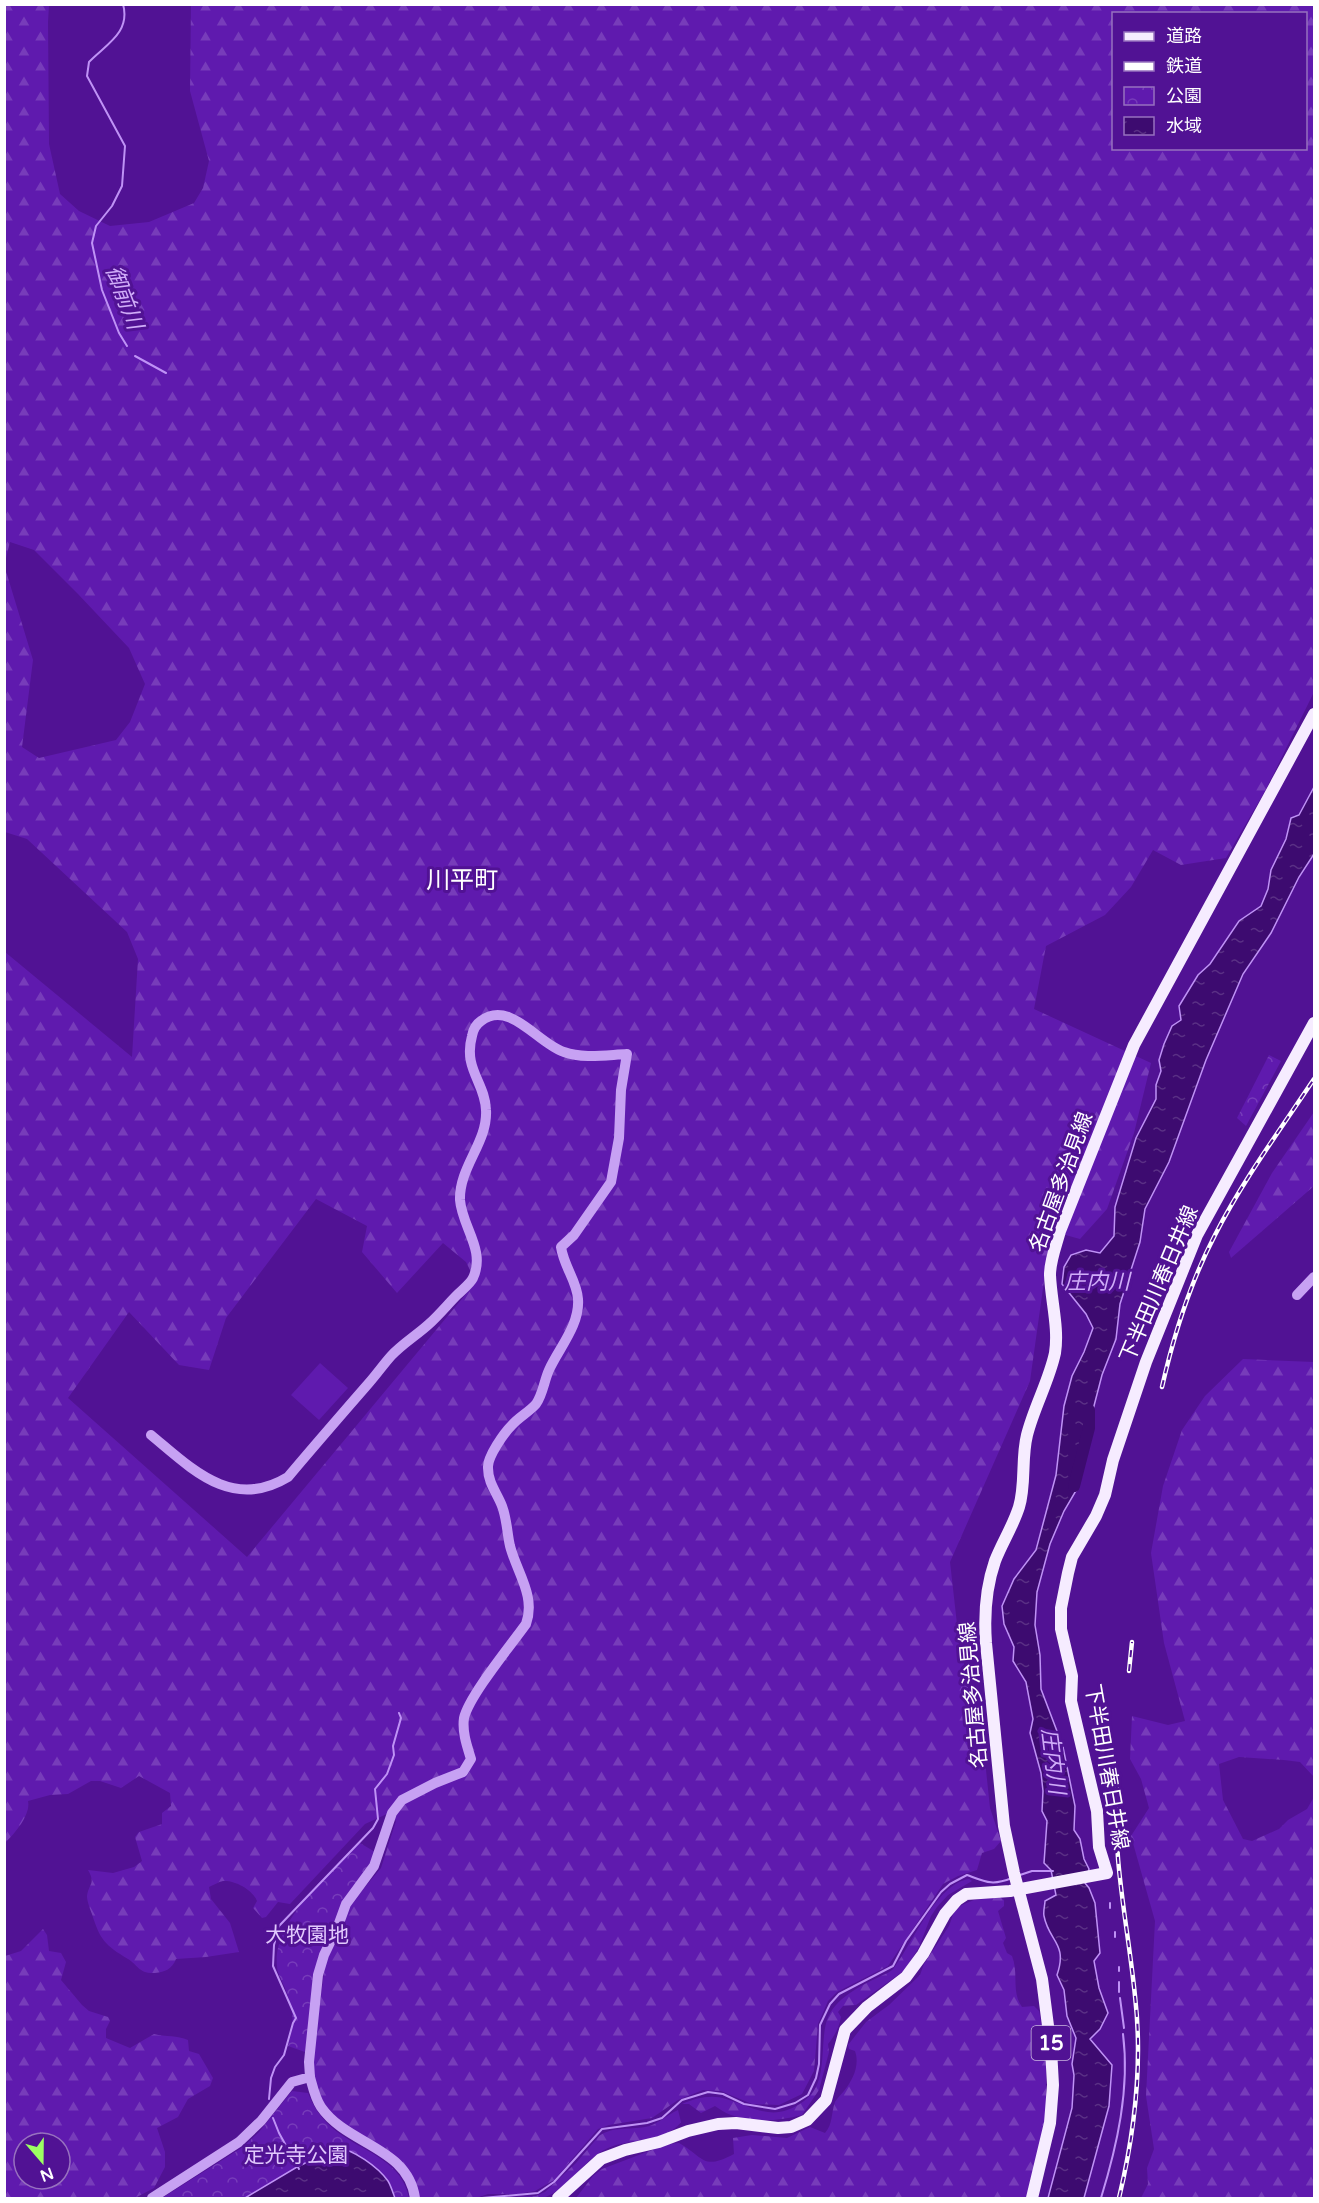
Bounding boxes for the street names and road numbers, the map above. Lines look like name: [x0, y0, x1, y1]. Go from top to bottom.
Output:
street label: 名古屋多治見線: [1025, 1109, 1098, 1256]
street label: 下半田川春日井線: [1115, 1202, 1204, 1366]
street label: 名古屋多治見線: [955, 1621, 992, 1769]
street label: 下半田川春日井線: [1080, 1682, 1133, 1852]
road number: 15: [1032, 2026, 1070, 2060]

